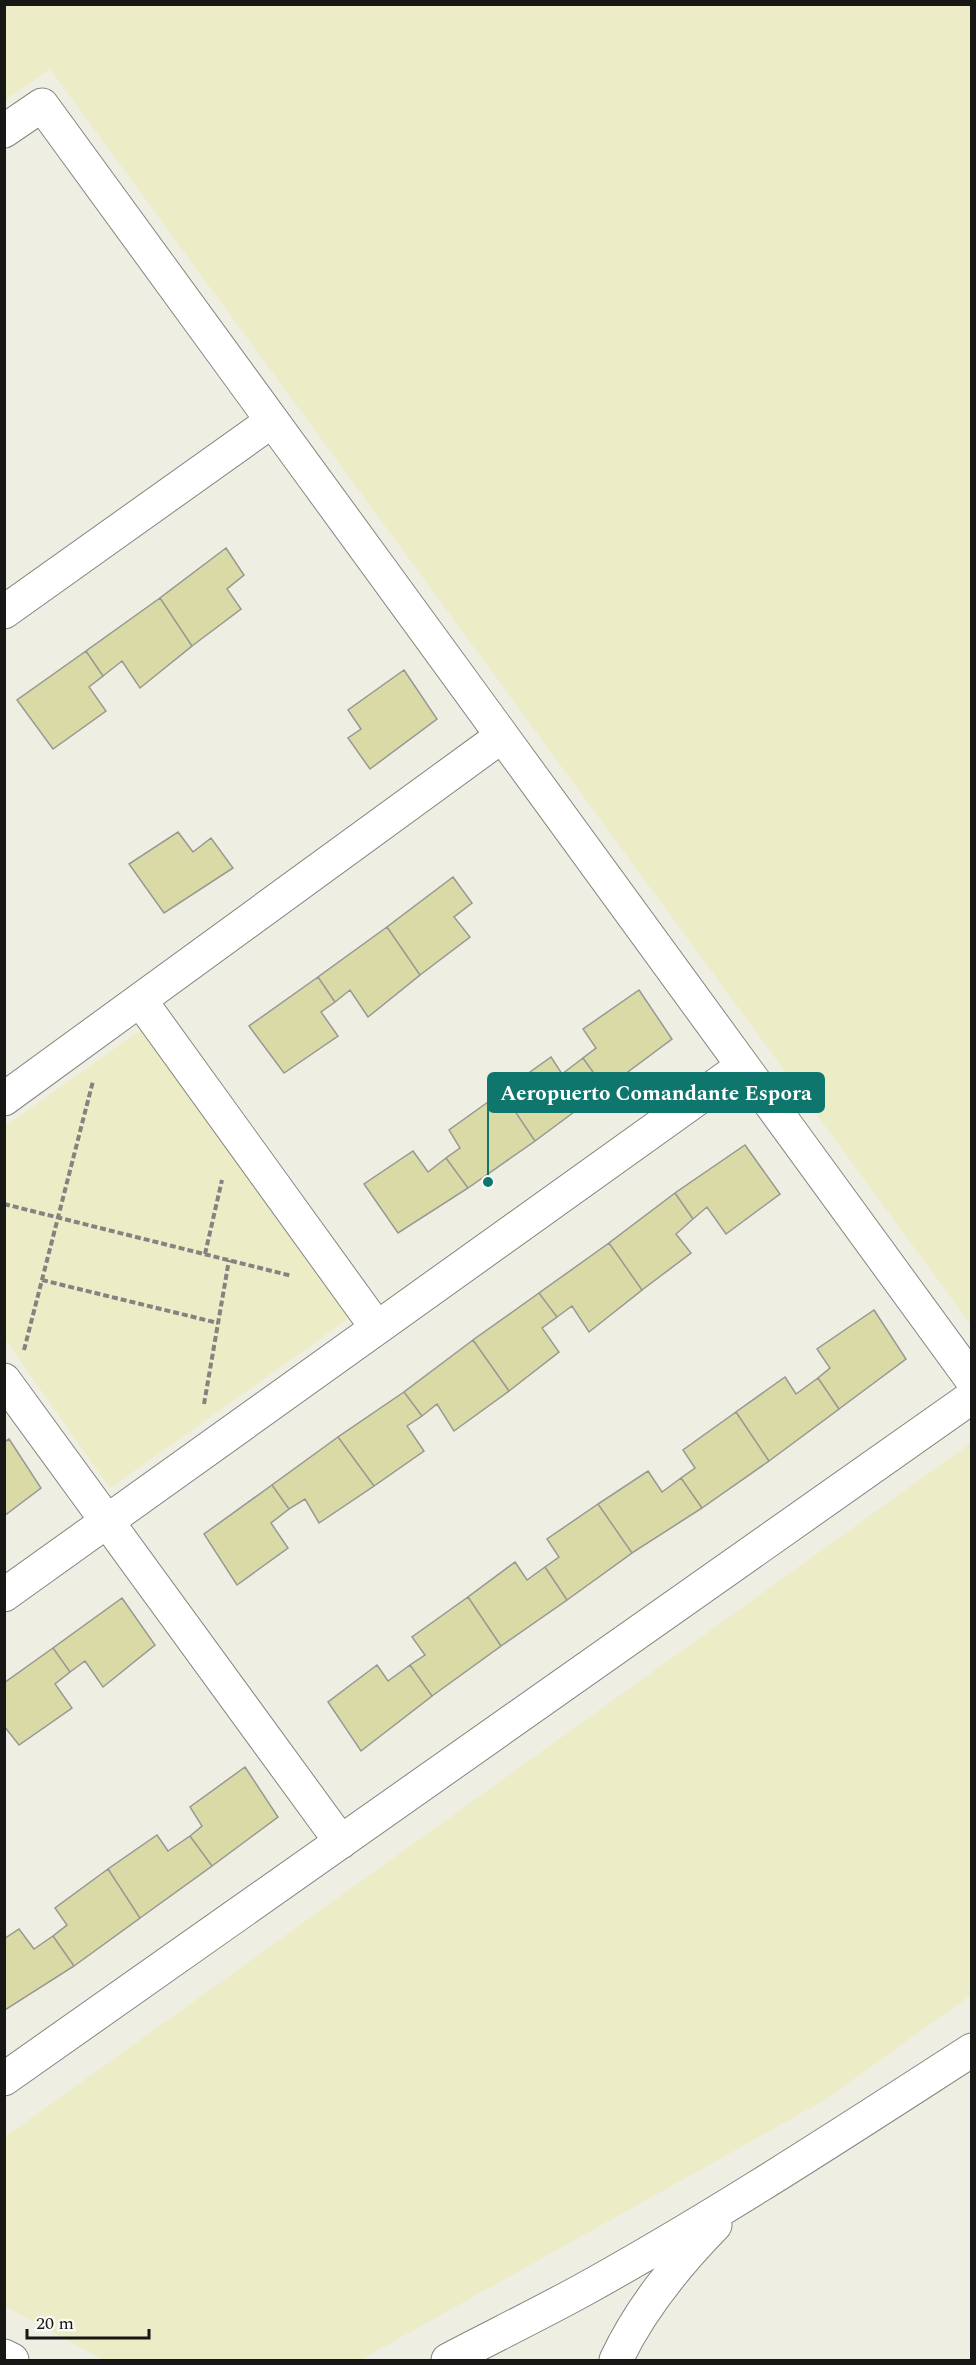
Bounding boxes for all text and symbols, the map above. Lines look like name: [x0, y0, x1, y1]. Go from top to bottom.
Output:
callout: Aeropuerto Comandante Espora: [488, 1073, 824, 1112]
text: Aeropuerto Comandante Espora: [500, 1078, 812, 1110]
scale bar: [27, 2302, 148, 2340]
text: 20 m: [36, 2310, 74, 2337]

